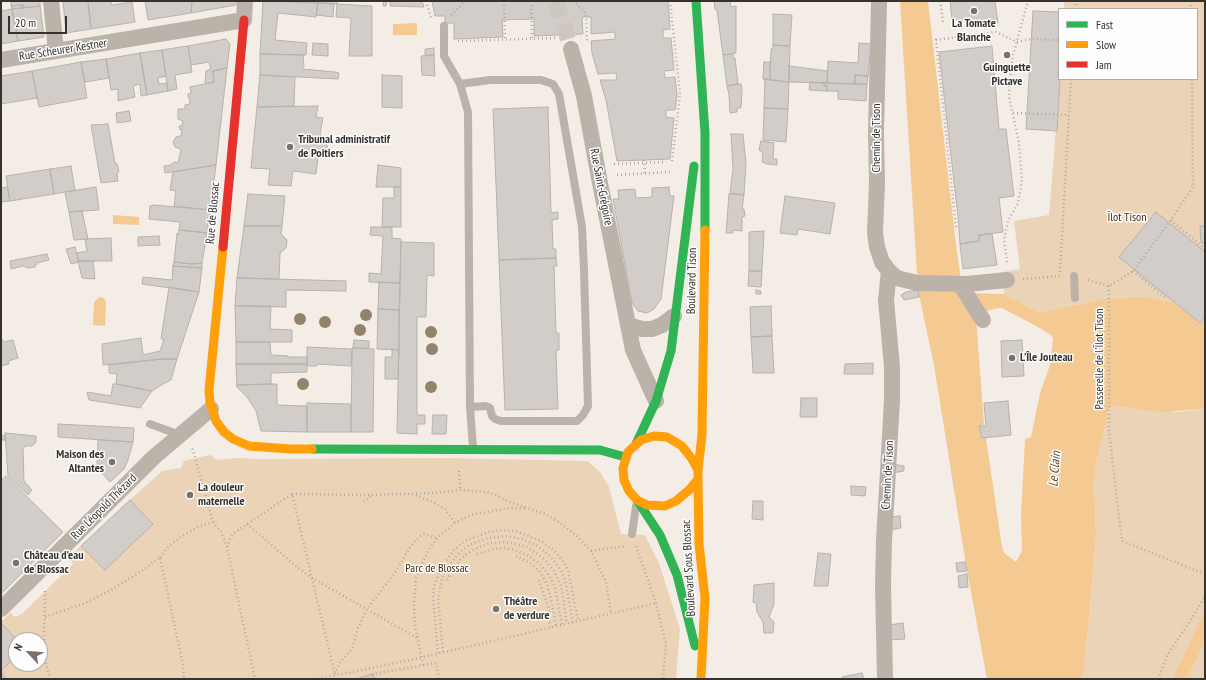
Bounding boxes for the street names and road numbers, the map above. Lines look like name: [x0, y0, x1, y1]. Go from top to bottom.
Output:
street label: Rue Scheurer Kestner: [18, 36, 108, 64]
street label: Chemin de Tison: [870, 103, 884, 173]
street label: Rue Saint-Grégoire: [586, 147, 616, 227]
street label: Rue de Blossac: [203, 182, 223, 244]
street label: Boulevard Tison: [684, 248, 700, 314]
street label: Passerelle de l'Îlot Tison: [1093, 308, 1107, 410]
street label: Chemin de Tison: [879, 440, 897, 510]
street label: Rue Léopold Thézard: [68, 471, 140, 543]
street label: Boulevard Sous Blossac: [679, 519, 699, 617]

